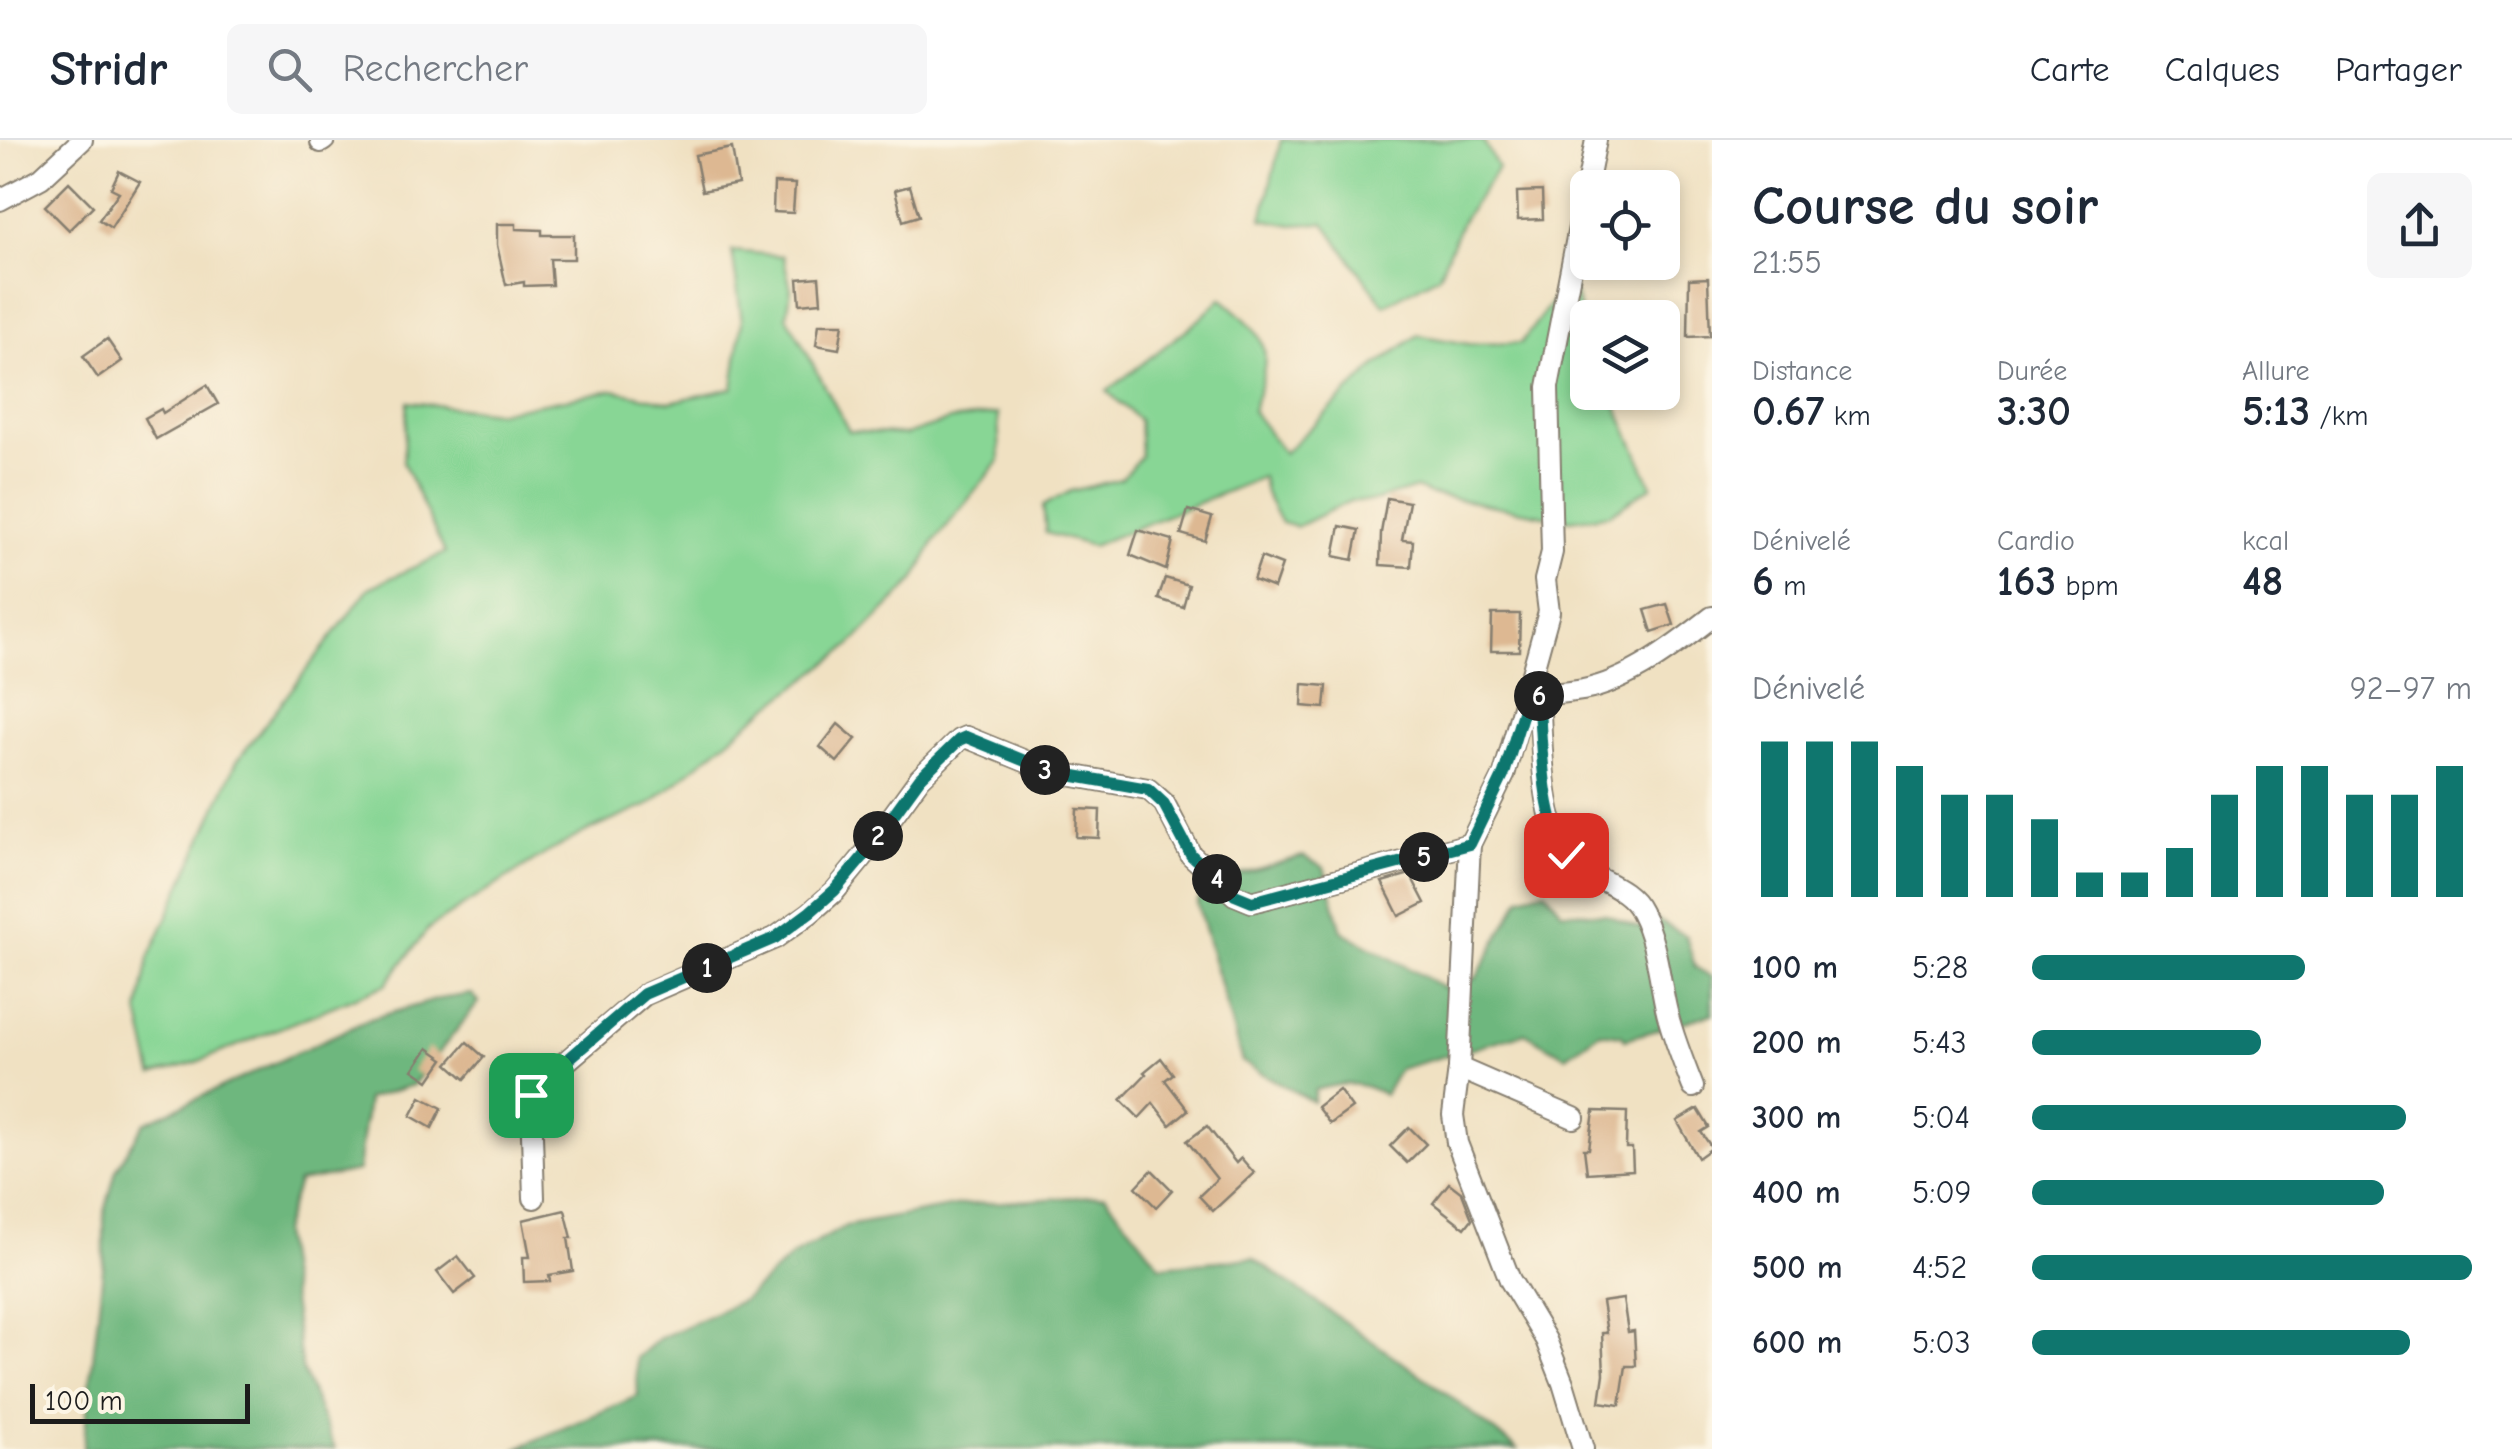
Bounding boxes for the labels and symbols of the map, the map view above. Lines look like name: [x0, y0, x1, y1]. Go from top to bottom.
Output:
pin: 6: [1514, 671, 1564, 721]
pin: 3: [1020, 745, 1070, 795]
pin: 2: [853, 811, 903, 861]
pin: [1524, 813, 1609, 898]
pin: 5: [1399, 832, 1449, 882]
pin: 4: [1192, 854, 1242, 904]
pin: 1: [682, 943, 732, 993]
pin: [489, 1053, 574, 1138]
scale bar: [30, 1379, 250, 1424]

